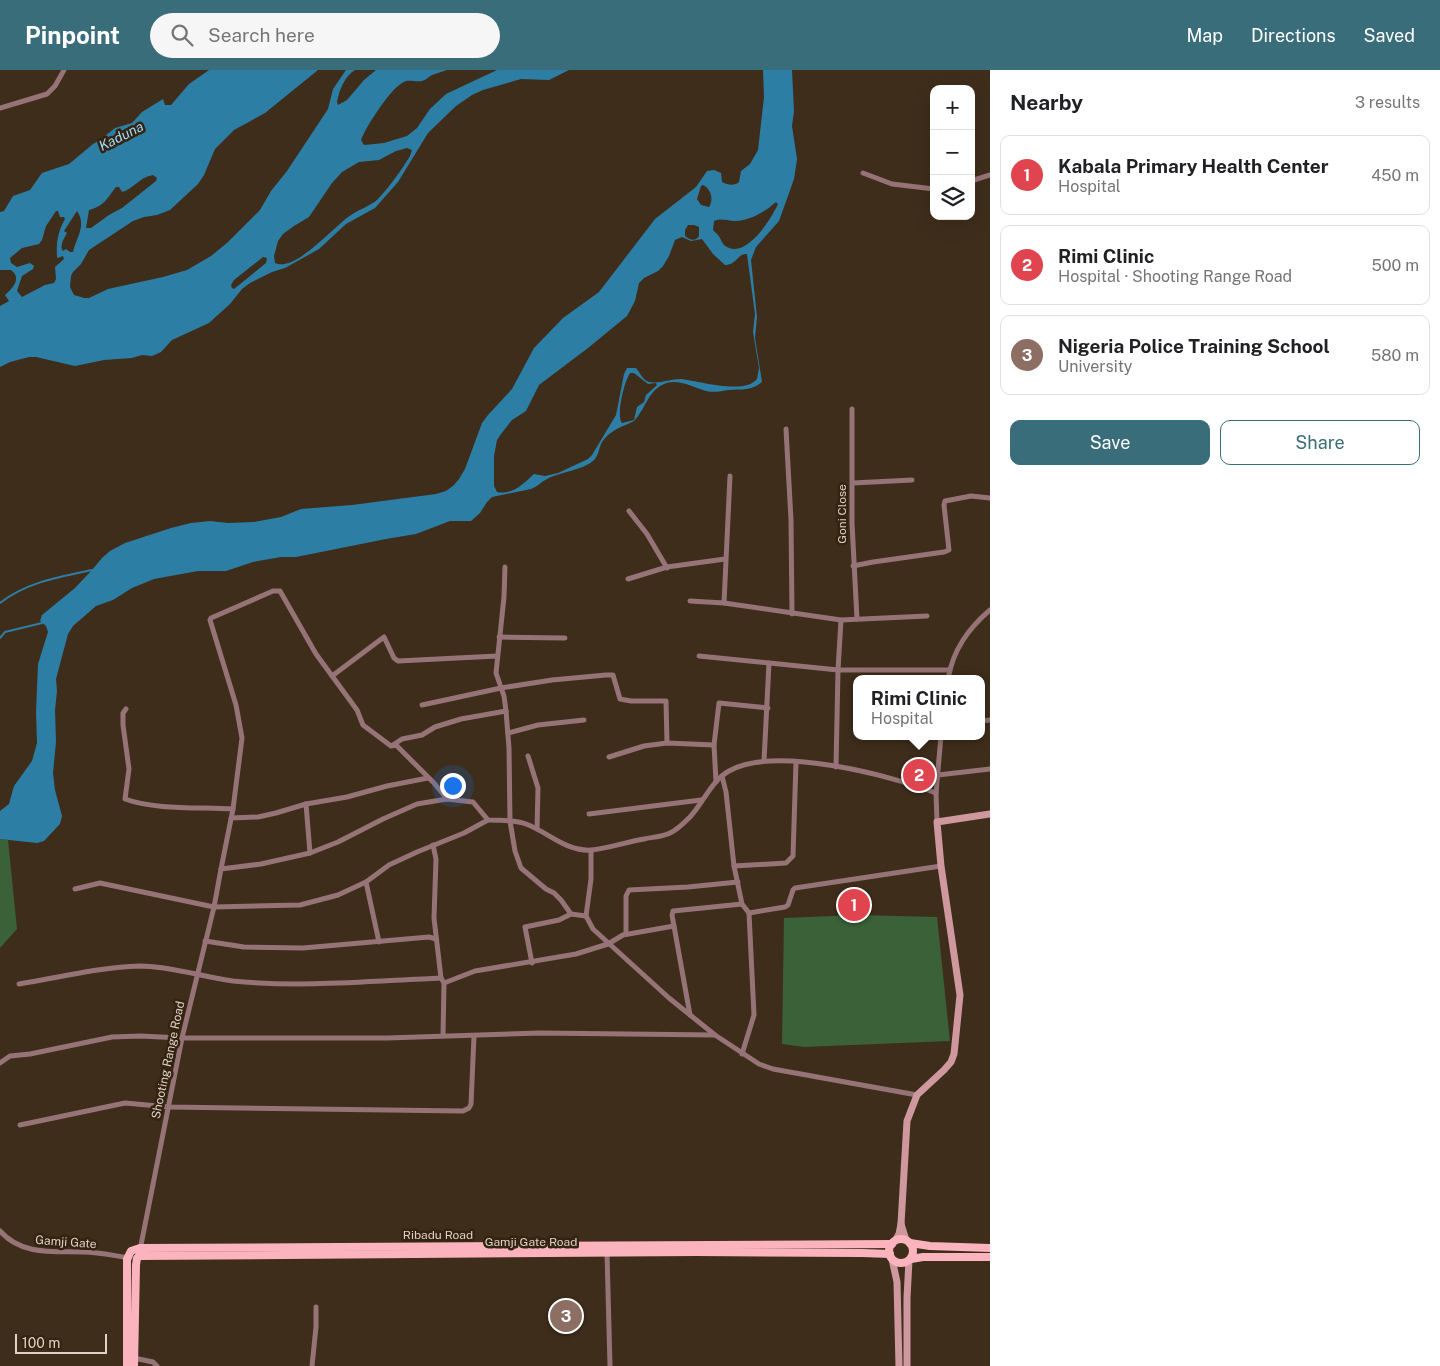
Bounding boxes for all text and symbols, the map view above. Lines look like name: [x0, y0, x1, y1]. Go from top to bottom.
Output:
search box: [150, 13, 500, 58]
text: Pinpoint: [25, 21, 120, 49]
icon: search: [168, 21, 196, 49]
text: Search here: [208, 24, 315, 46]
text: Map: [1186, 25, 1223, 46]
text: Directions: [1251, 25, 1336, 46]
text: Saved: [1364, 25, 1415, 46]
map controls: [930, 85, 975, 220]
button: +: [930, 85, 975, 130]
text: Nearby: [1010, 90, 1083, 115]
text: 3 results: [1355, 93, 1420, 112]
water label: Kaduna: [96, 118, 146, 154]
button: −: [930, 130, 975, 175]
text: Kabala Primary Health Center: [1058, 155, 1329, 177]
text: 1: [1024, 166, 1030, 185]
text: 450 m: [1371, 166, 1419, 185]
button: layers: [930, 175, 975, 220]
text: Hospital: [1058, 177, 1121, 196]
text: Rimi Clinic: [1058, 245, 1154, 267]
text: 2: [1022, 256, 1032, 275]
text: 500 m: [1372, 256, 1419, 275]
text: Hospital · Shooting Range Road: [1058, 267, 1292, 286]
text: Nigeria Police Training School: [1058, 335, 1330, 357]
text: 3: [1022, 346, 1032, 365]
text: 580 m: [1371, 346, 1419, 365]
text: University: [1058, 357, 1132, 376]
button: Save: [1010, 420, 1210, 465]
button: Share: [1220, 420, 1420, 465]
street label: Goni Close: [835, 484, 849, 544]
popup: [853, 675, 985, 740]
text: Rimi Clinic: [871, 687, 967, 709]
text: Hospital: [871, 709, 933, 728]
pin: 2: [903, 756, 935, 794]
your location: [440, 773, 466, 799]
pin: 1: [838, 886, 870, 924]
street label: Shooting Range Road: [149, 1000, 187, 1120]
street label: Ribadu Road: [403, 1228, 473, 1242]
street label: Gamji Gate: [35, 1233, 97, 1251]
street label: Gamji Gate Road: [485, 1235, 577, 1249]
pin: 3: [550, 1297, 582, 1335]
scale bar: [15, 1331, 108, 1354]
text: 100 m: [22, 1335, 60, 1351]

